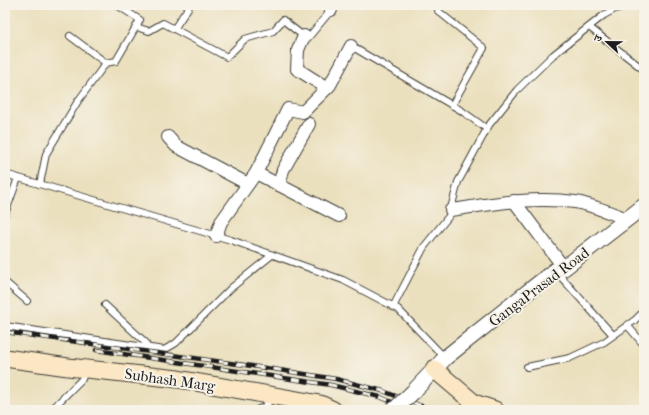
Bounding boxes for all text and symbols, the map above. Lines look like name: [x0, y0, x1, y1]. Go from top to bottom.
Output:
north arrow: [587, 22, 627, 62]
text: उ: [591, 32, 606, 44]
street label: GangaPrasad Road: [485, 243, 593, 331]
street label: Subhash Marg: [124, 365, 217, 395]

